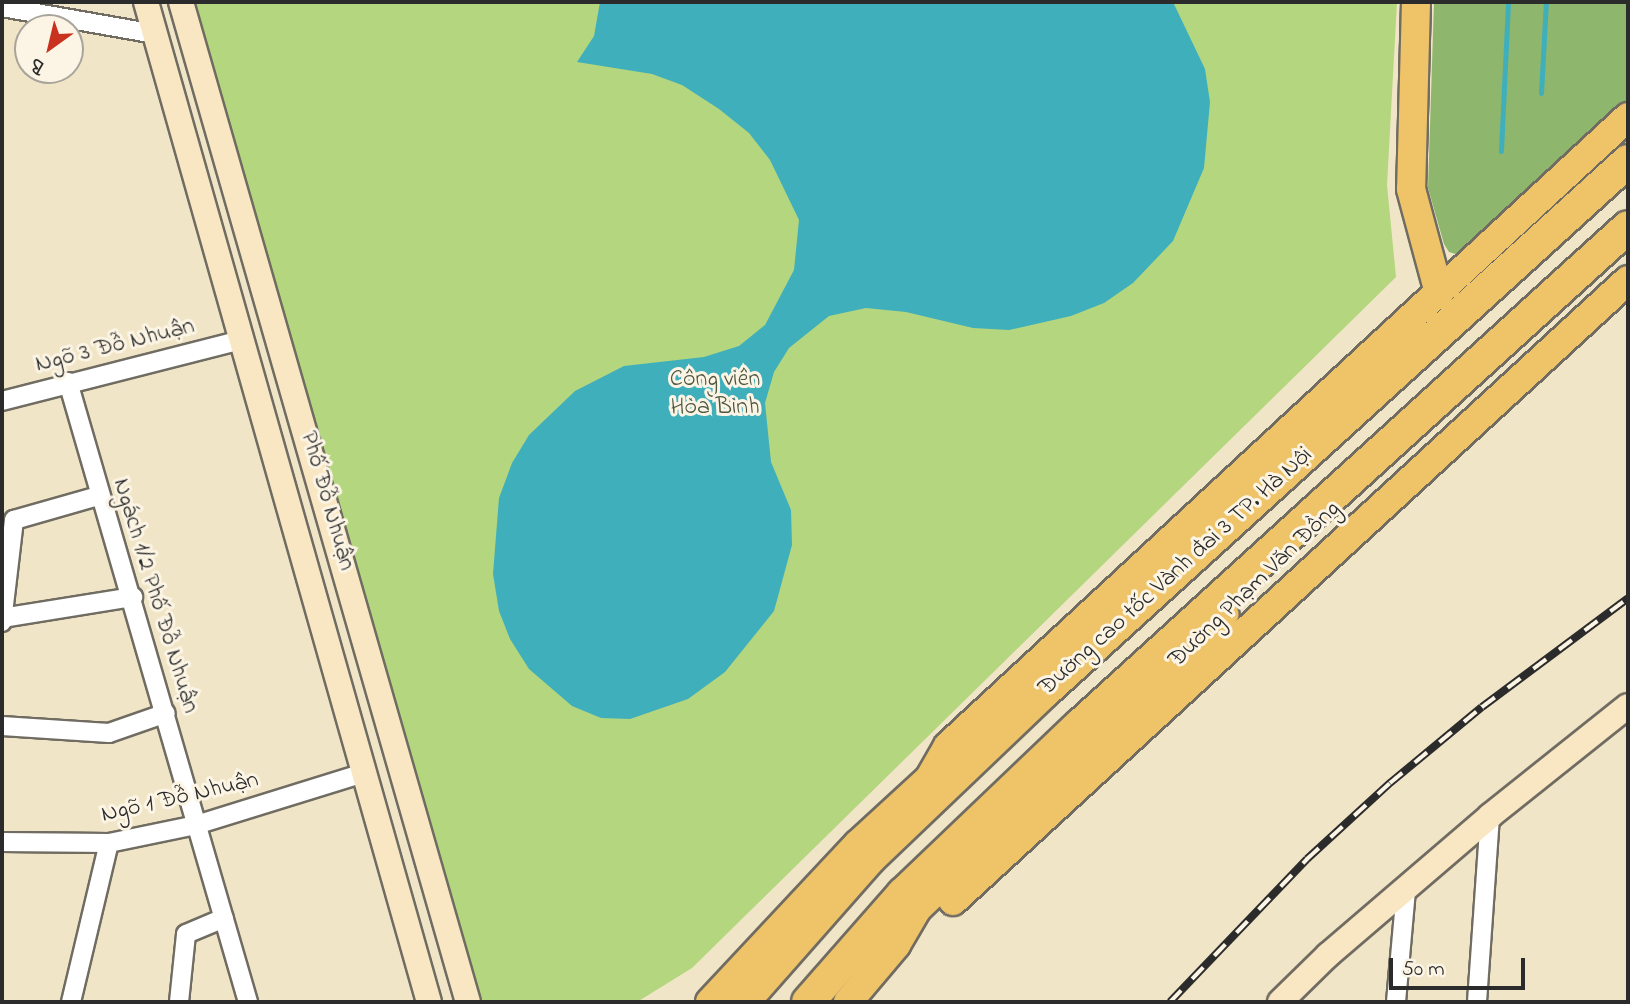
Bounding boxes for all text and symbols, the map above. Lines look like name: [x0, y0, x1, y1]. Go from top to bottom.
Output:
north arrow: [14, 14, 84, 84]
text: B: [25, 50, 51, 80]
street label: Ngõ 3 Đỗ Nhuận: [33, 312, 197, 380]
park label: Công viên Hòa Bình: [670, 366, 760, 422]
street label: Phố Đỗ Nhuận: [293, 428, 361, 574]
street label: Đường cao tốc Vành đai 3 TP. Hà Nội: [1033, 441, 1319, 703]
street label: Ngách 1/2 Phố Đỗ Nhuận: [106, 475, 204, 717]
street label: Đường Phạm Văn Đồng: [1163, 496, 1347, 674]
street label: Ngõ 1 Đỗ Nhuận: [99, 766, 261, 830]
scale bar: [1392, 944, 1528, 988]
text: 50 m: [1402, 955, 1445, 985]

